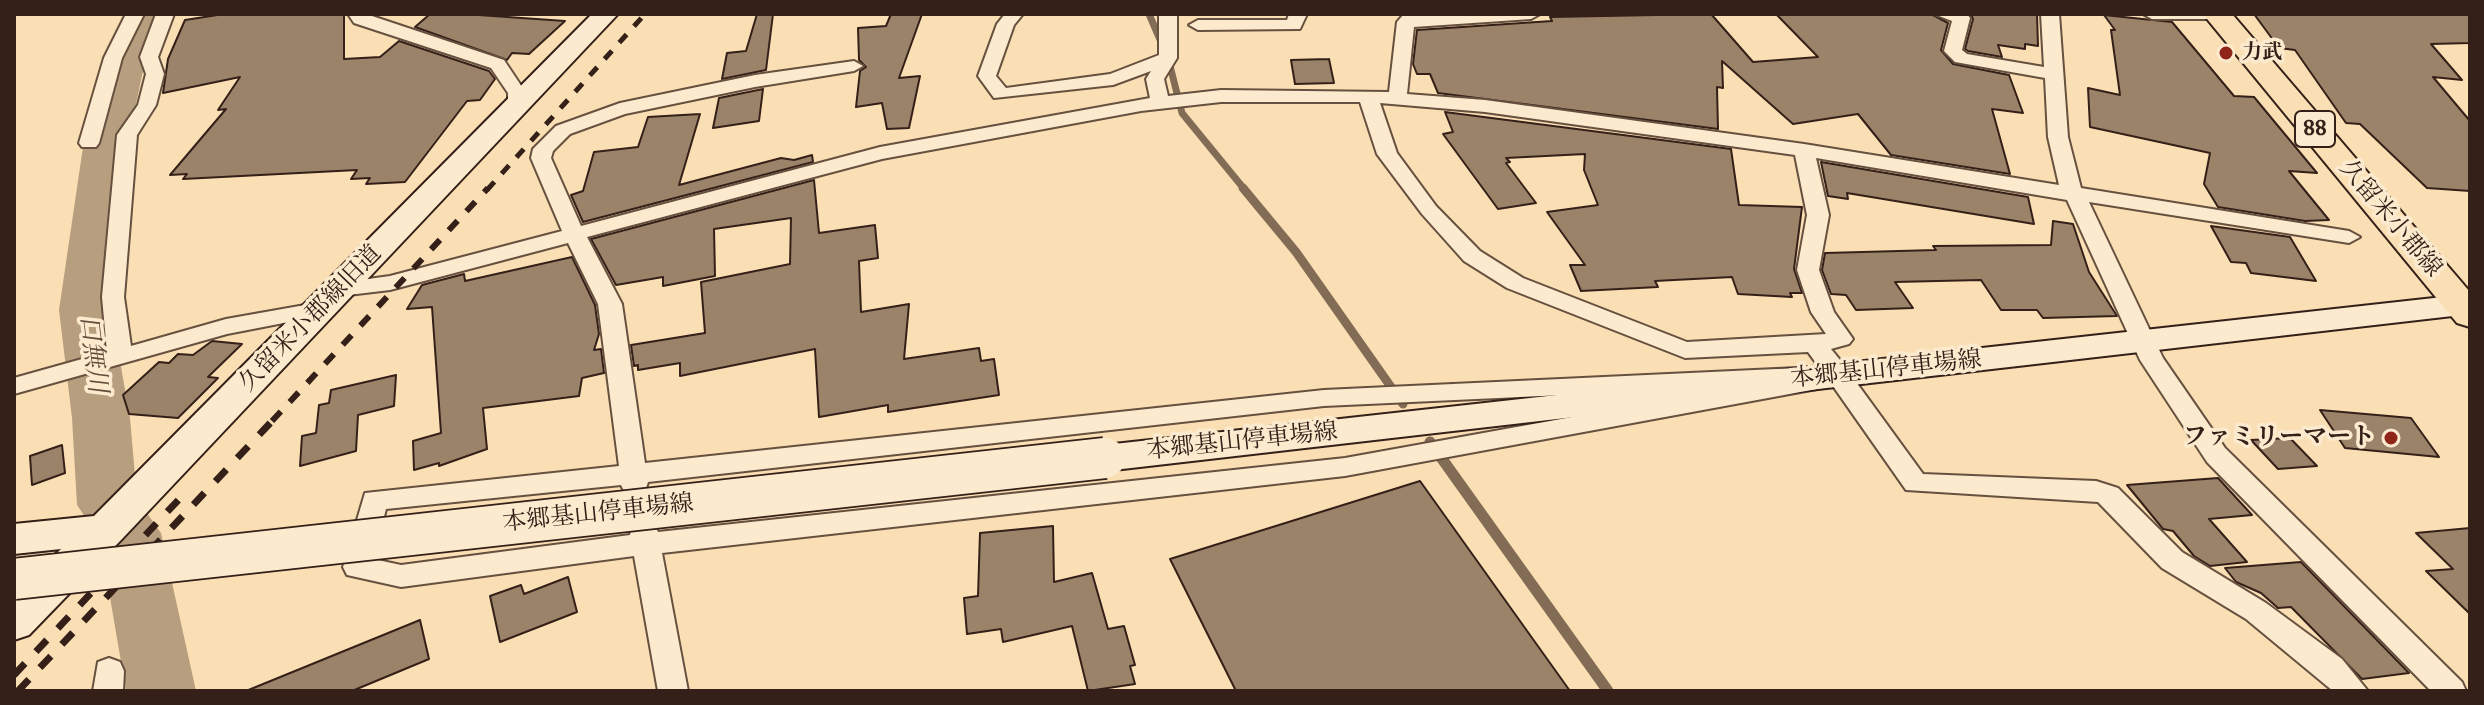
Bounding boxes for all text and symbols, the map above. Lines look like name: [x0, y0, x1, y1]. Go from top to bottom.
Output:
place label: 力武: [2242, 41, 2282, 65]
marker: 力武: [2217, 44, 2235, 62]
road number: 88: [2295, 111, 2335, 147]
street label: 久留米小郡線: [2333, 155, 2447, 283]
street label: 久留米小郡線旧道: [234, 240, 388, 398]
water label: 口無川: [72, 313, 112, 395]
street label: 本郷基山停車場線: [1789, 346, 1983, 394]
street label: 本郷基山停車場線: [1145, 418, 1339, 466]
place label: ファミリーマート: [2183, 424, 2375, 452]
marker: ファミリーマート: [2382, 429, 2400, 447]
street label: 本郷基山停車場線: [501, 490, 695, 538]

